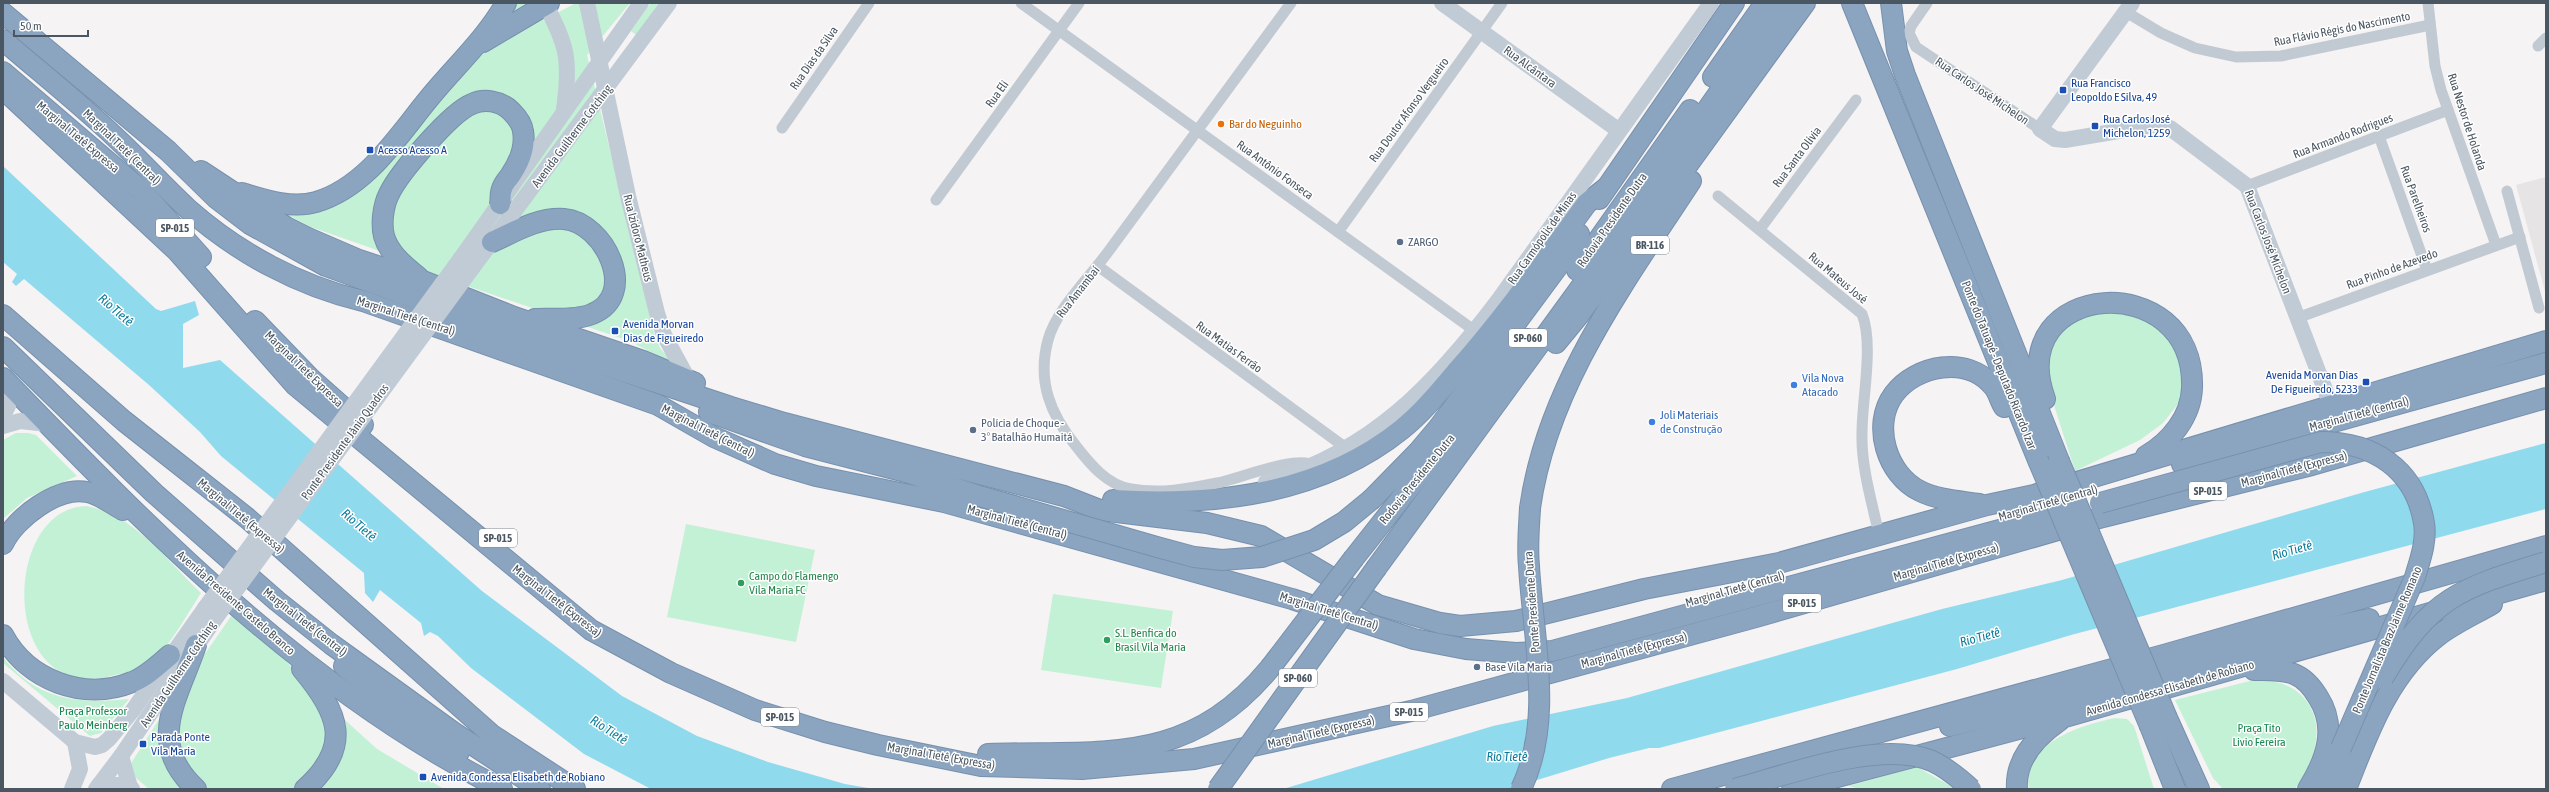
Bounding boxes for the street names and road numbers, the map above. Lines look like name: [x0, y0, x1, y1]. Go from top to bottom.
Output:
street label: Rua Flávio Régis do Nascimento: [2273, 9, 2412, 49]
street label: Rua Dias da Silva: [787, 24, 841, 92]
street label: Rua Alcântara: [1501, 43, 1559, 91]
street label: Rua Carlos José Michelon: [1933, 54, 2031, 128]
street label: Rua Doutor Afonso Vergueiro: [1366, 55, 1452, 165]
street label: Rua Nestor de Holanda: [2445, 72, 2489, 172]
street label: Rua Eli: [982, 78, 1012, 110]
street label: Avenida Guilherme Cotching: [529, 81, 616, 190]
street label: Marginal Tietê Expressa: [34, 98, 122, 176]
street label: Marginal Tietê (Central): [80, 106, 164, 188]
street label: Rua Armando Rodrigues: [2291, 111, 2395, 161]
street label: Rua Santa Olívia: [1770, 124, 1824, 190]
street label: Rua Antônio Fonseca: [1234, 138, 1316, 202]
street label: Rua Parelheiros: [2397, 164, 2435, 234]
street label: Rodovia Presidente Dutra: [1574, 170, 1650, 270]
street label: Rua Carlos José Michelon: [2242, 188, 2294, 296]
street label: Rua Carmópolis de Minas: [1505, 189, 1579, 287]
street label: Rua Izidoro Matheus: [620, 193, 656, 283]
road number: SP-015: [156, 219, 194, 237]
road number: BR-116: [1631, 236, 1669, 254]
street label: Rua Pinho de Azevedo: [2344, 246, 2440, 292]
street label: Rua Mateus José: [1806, 249, 1870, 307]
street label: Rua Amambaí: [1053, 263, 1103, 321]
street label: Ponte do Tatuapé - Deputado Ricardo Izar: [1959, 279, 2039, 452]
street label: Marginal Tietê (Central): [355, 293, 457, 339]
street label: Rua Matias Ferrão: [1193, 318, 1265, 376]
street label: Marginal Tietê Expressa: [262, 328, 346, 410]
road number: SP-060: [1509, 329, 1547, 347]
street label: Ponte Presidente Jânio Quadros: [298, 381, 392, 503]
street label: Marginal Tietê (Central): [2308, 394, 2410, 434]
street label: Marginal Tietê (Central): [659, 401, 757, 461]
street label: Rodovia Presidente Dutra: [1376, 431, 1458, 527]
street label: Marginal Tietê (Expressa): [2240, 448, 2349, 490]
street label: Marginal Tietê (Expressa): [195, 476, 287, 556]
street label: Marginal Tietê (Central): [1997, 482, 2099, 524]
road number: SP-015: [2189, 482, 2227, 500]
street label: Marginal Tietê (Central): [966, 502, 1068, 542]
road number: SP-015: [479, 529, 517, 547]
street label: Marginal Tietê (Expressa): [1892, 540, 2000, 584]
street label: Avenida Presidente Castelo Branco: [174, 548, 298, 658]
street label: Ponte Presidente Dutra: [1521, 551, 1543, 653]
street label: Marginal Tietê (Expressa): [510, 562, 604, 640]
street label: Ponte Jornalista Braz Jaime Romano: [2350, 564, 2425, 716]
street label: Marginal Tietê (Central): [1684, 568, 1786, 610]
street label: Marginal Tietê (Central): [260, 585, 350, 659]
street label: Marginal Tietê (Central): [1278, 589, 1380, 633]
road number: SP-015: [1783, 594, 1821, 612]
street label: Avenida Guilherme Cotching: [137, 618, 219, 730]
street label: Marginal Tietê (Expressa): [1580, 629, 1689, 671]
street label: Avenida Condessa Elisabeth de Robiano: [2084, 657, 2256, 719]
road number: SP-060: [1279, 669, 1317, 687]
road number: SP-015: [1390, 703, 1428, 721]
road number: SP-015: [761, 708, 799, 726]
street label: Marginal Tietê (Expressa): [1266, 713, 1376, 751]
street label: Marginal Tietê (Expressa): [886, 740, 996, 772]

